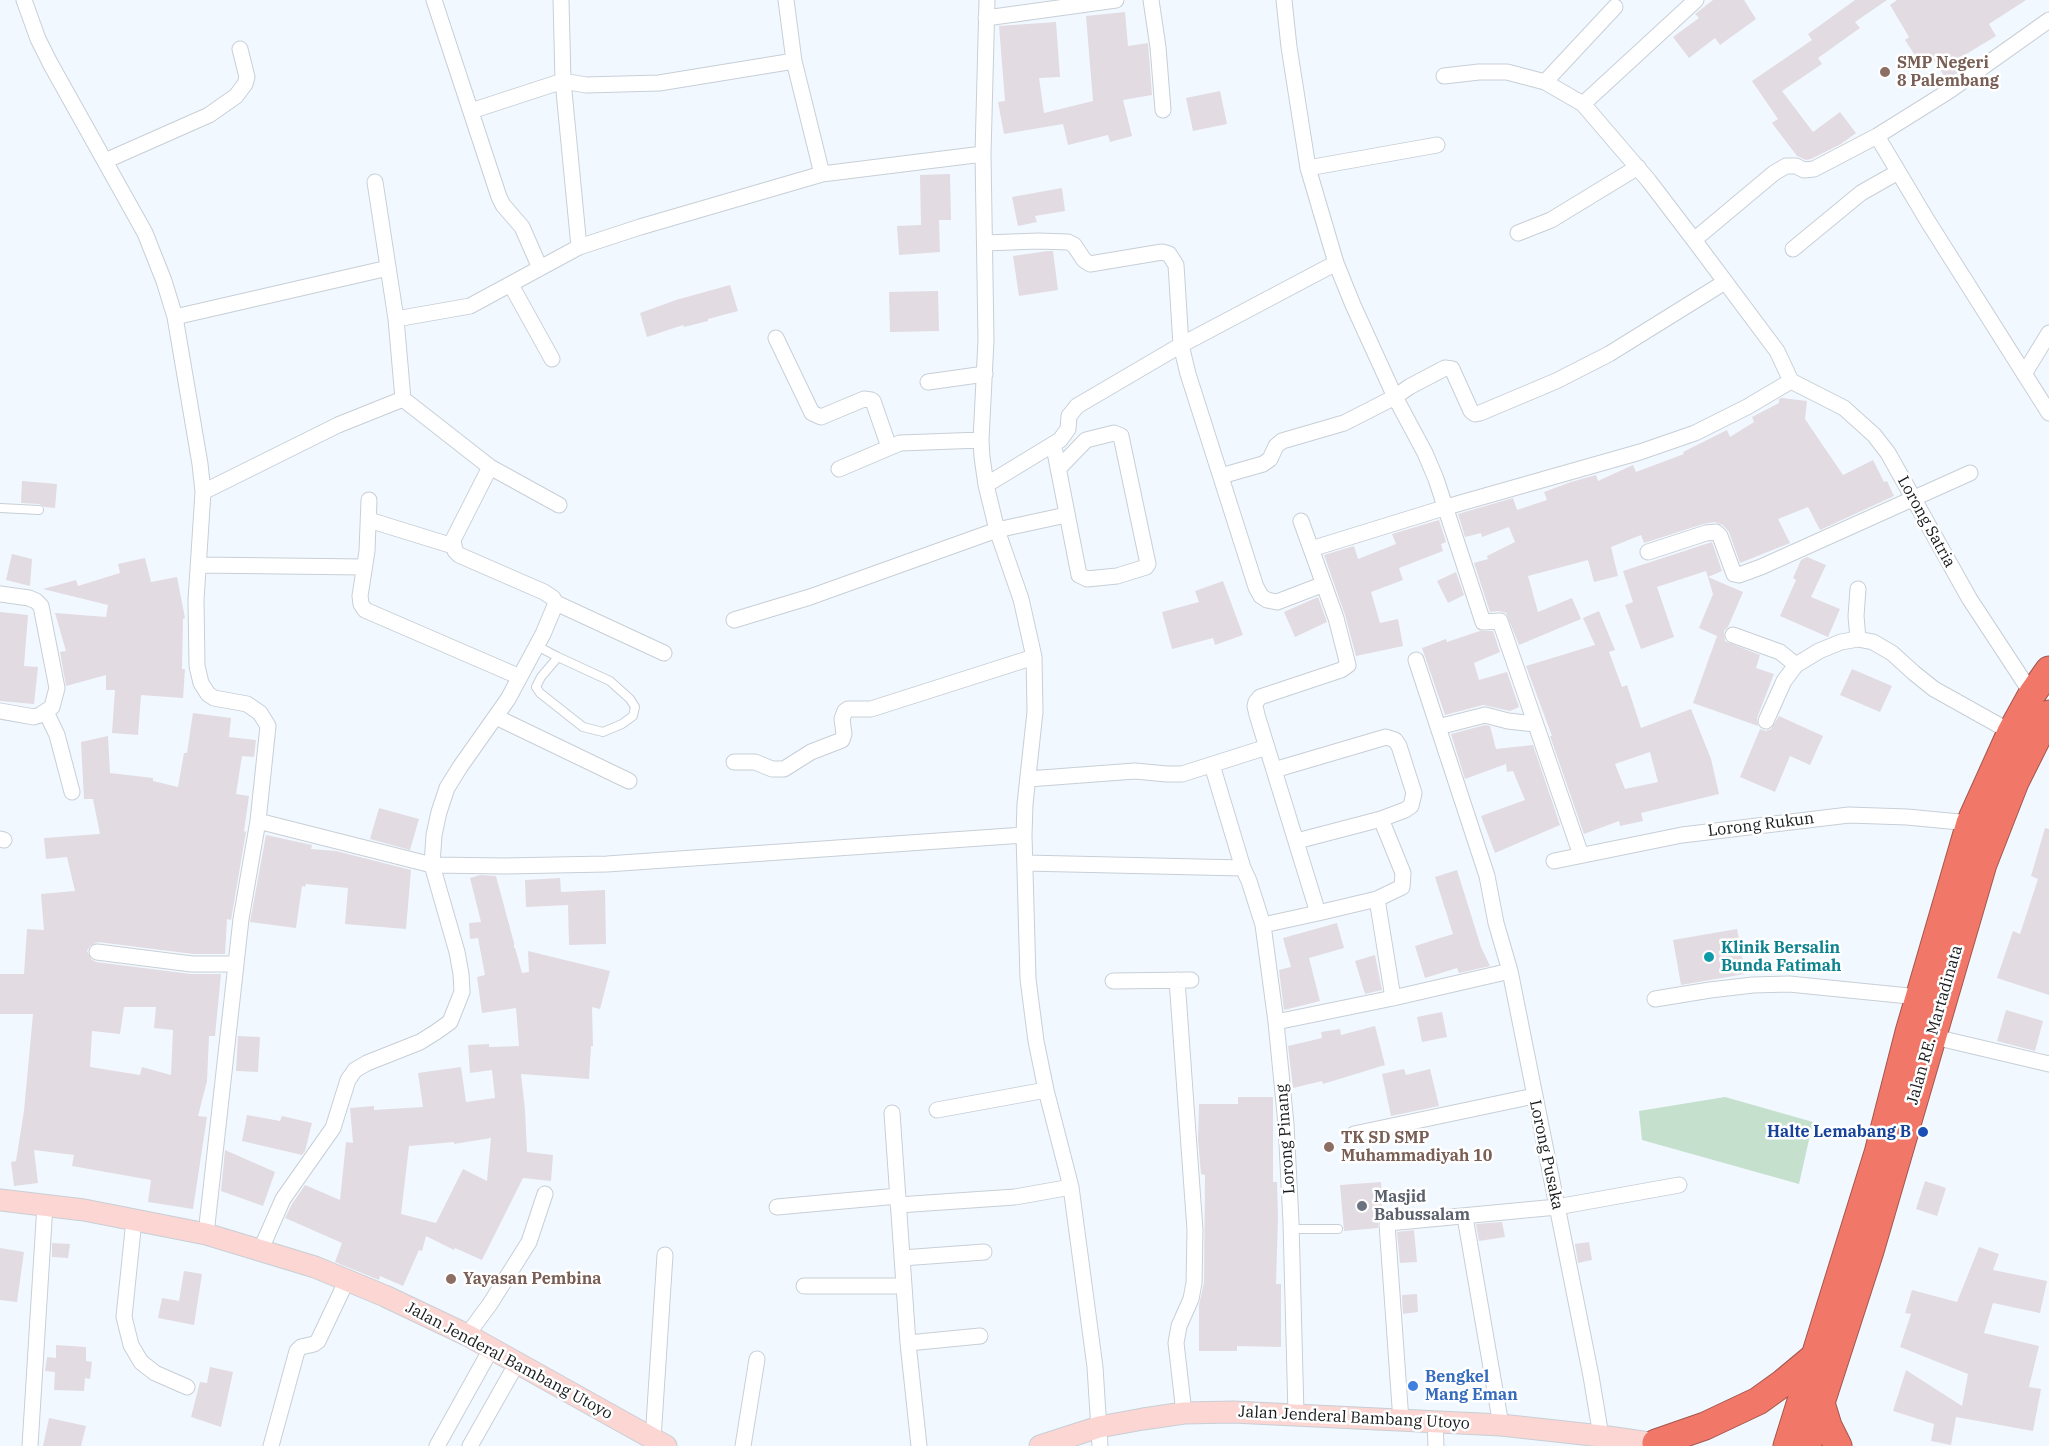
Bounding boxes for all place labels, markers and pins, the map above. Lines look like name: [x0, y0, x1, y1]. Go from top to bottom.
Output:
place label: SMP Negeri 8 Palembang: [1897, 53, 1999, 91]
marker: SMP Negeri 8 Palembang: [1878, 65, 1892, 79]
place label: Klinik Bersalin Bunda Fatimah: [1721, 938, 1841, 976]
marker: Klinik Bersalin Bunda Fatimah: [1702, 950, 1716, 964]
place label: Halte Lemabang B: [1767, 1122, 1911, 1142]
marker: Halte Lemabang B: [1916, 1125, 1930, 1139]
place label: TK SD SMP Muhammadiyah 10: [1341, 1128, 1492, 1166]
marker: TK SD SMP Muhammadiyah 10: [1322, 1140, 1336, 1154]
place label: Masjid Babussalam: [1374, 1187, 1470, 1225]
marker: Masjid Babussalam: [1355, 1199, 1369, 1213]
place label: Yayasan Pembina: [463, 1269, 601, 1289]
marker: Yayasan Pembina: [444, 1272, 458, 1286]
place label: Bengkel Mang Eman: [1425, 1367, 1518, 1405]
marker: Bengkel Mang Eman: [1406, 1379, 1420, 1393]

